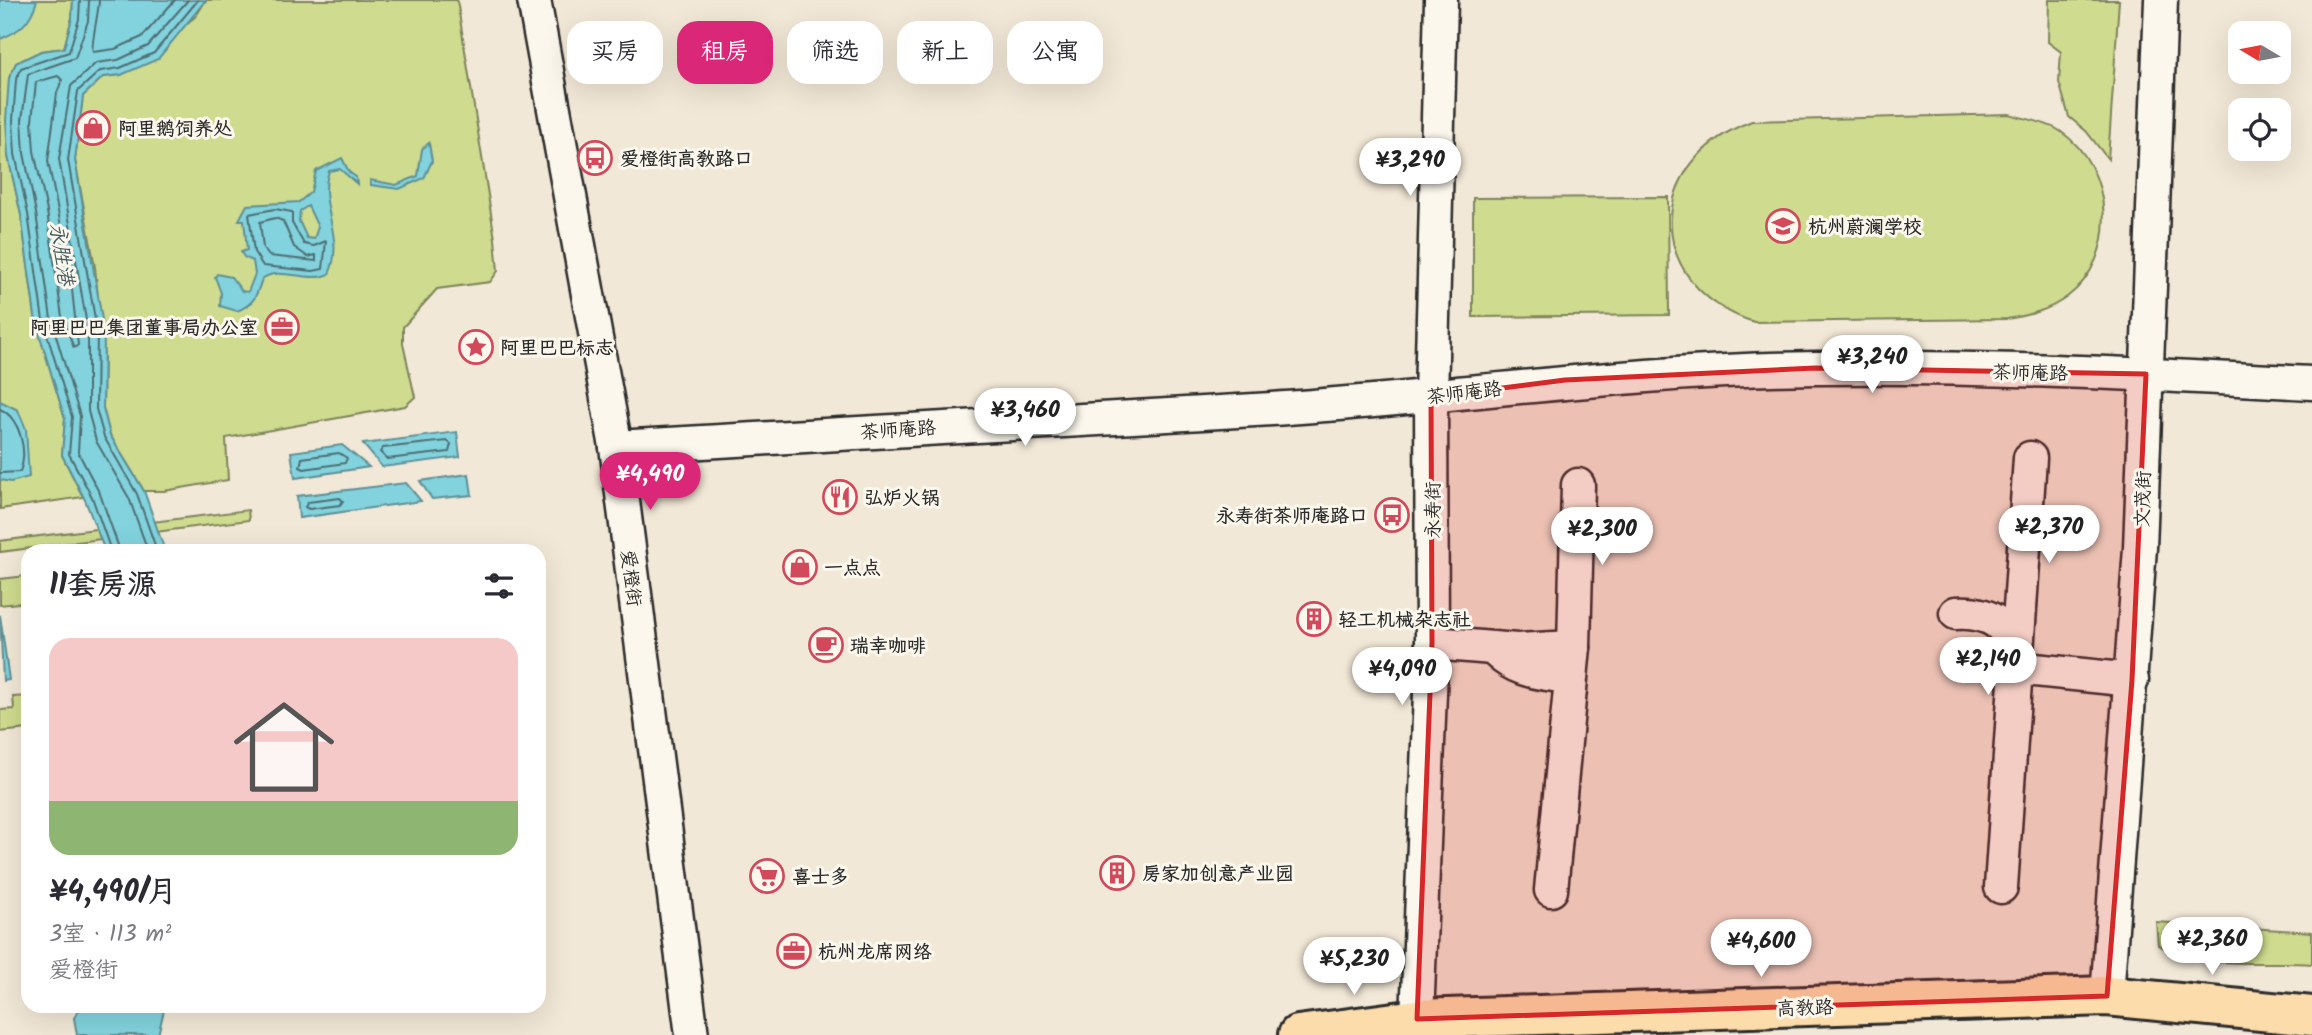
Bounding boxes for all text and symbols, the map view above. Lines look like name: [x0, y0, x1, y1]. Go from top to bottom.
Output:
chip: 买房: [567, 21, 663, 84]
chip: 租房: [677, 21, 773, 84]
chip: 筛选: [787, 21, 883, 84]
chip: 新上: [897, 21, 993, 84]
chip: 公寓: [1007, 21, 1103, 84]
north arrow: [2228, 21, 2291, 84]
map controls: [2228, 21, 2291, 161]
button: locate: [2228, 98, 2291, 161]
shop icon: 阿里鹅饲养处: [74, 109, 112, 147]
place label: 阿里鹅饲养处: [118, 115, 232, 145]
pin: ¥3,290: [1353, 138, 1467, 198]
bus stop icon: 爱橙街高教路口: [576, 139, 614, 177]
text: ¥3,290: [1375, 143, 1445, 179]
place label: 爱橙街高教路口: [620, 145, 753, 175]
school or university icon: 杭州蔚澜学校: [1764, 207, 1802, 245]
place label: 杭州蔚澜学校: [1808, 213, 1922, 243]
water label: 永胜港: [39, 221, 82, 290]
office icon: 阿里巴巴集团董事局办公室: [263, 308, 301, 346]
place label: 阿里巴巴集团董事局办公室: [30, 314, 258, 344]
place icon: 阿里巴巴标志: [457, 328, 495, 366]
place label: 阿里巴巴标志: [500, 334, 614, 364]
pin: ¥3,240: [1815, 336, 1929, 395]
text: ¥3,240: [1837, 340, 1907, 376]
street label: 茶师庵路: [1992, 358, 2068, 390]
street label: 茶师庵路: [1425, 374, 1504, 414]
pin: ¥3,460: [968, 388, 1082, 448]
text: ¥3,460: [990, 393, 1060, 429]
street label: 茶师庵路: [859, 413, 937, 449]
pin: ¥4,490: [593, 452, 707, 512]
text: ¥4,490: [616, 457, 684, 493]
street label: 文茂街: [2128, 470, 2160, 528]
restaurant icon: 弘炉火锅: [821, 478, 859, 516]
street label: 永寿街: [1419, 481, 1449, 539]
place label: 弘炉火锅: [864, 484, 940, 514]
bus stop icon: 永寿街茶师庵路口: [1373, 496, 1411, 534]
place label: 永寿街茶师庵路口: [1216, 502, 1368, 532]
pin: ¥2,370: [1992, 505, 2106, 565]
pin: ¥2,300: [1545, 508, 1659, 567]
text: ¥2,370: [2015, 510, 2083, 546]
text: ¥2,300: [1567, 512, 1637, 548]
street label: 爱橙街: [612, 548, 648, 608]
shop icon: 一点点: [781, 548, 819, 586]
place label: 一点点: [824, 554, 881, 584]
text: 11套房源: [49, 562, 157, 610]
icon: filters: [480, 567, 518, 605]
building icon: 轻工机械杂志社: [1295, 600, 1333, 638]
place label: 轻工机械杂志社: [1338, 606, 1471, 636]
cafe icon: 瑞幸咖啡: [807, 626, 845, 664]
place label: 瑞幸咖啡: [850, 632, 926, 662]
pin: ¥2,140: [1931, 638, 2045, 697]
text: ¥2,140: [1956, 642, 2020, 678]
pin: ¥4,090: [1345, 648, 1459, 707]
text: ¥4,090: [1368, 652, 1436, 688]
icon: home: [221, 684, 347, 810]
building icon: 房家加创意产业园: [1098, 854, 1136, 892]
supermarket icon: 喜士多: [748, 857, 786, 895]
place label: 房家加创意产业园: [1142, 860, 1294, 890]
place label: 喜士多: [792, 863, 849, 893]
text: ¥4,490/月: [49, 869, 177, 917]
text: 3室 · 113 m²: [49, 917, 171, 953]
pin: ¥2,360: [2155, 918, 2269, 977]
pin: ¥4,600: [1704, 920, 1818, 979]
text: ¥2,360: [2177, 922, 2247, 958]
text: ¥4,600: [1727, 924, 1795, 960]
office icon: 杭州龙席网络: [775, 932, 813, 970]
pin: ¥5,230: [1297, 937, 1411, 997]
place label: 杭州龙席网络: [818, 938, 932, 968]
text: ¥5,230: [1319, 942, 1389, 978]
text: 爱橙街: [49, 953, 118, 989]
street label: 高教路: [1776, 993, 1834, 1025]

